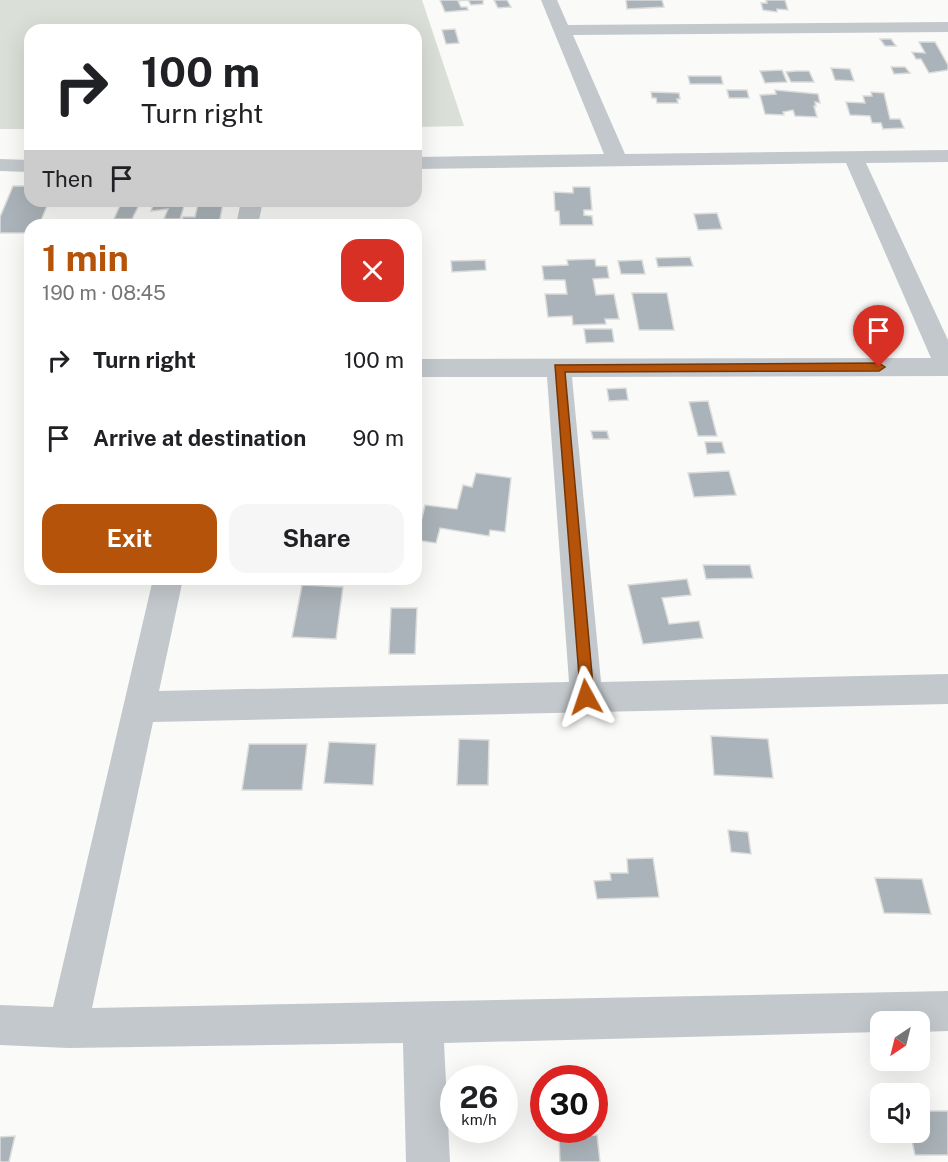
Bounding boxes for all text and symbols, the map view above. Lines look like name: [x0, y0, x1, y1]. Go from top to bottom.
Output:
text: 100 m: [141, 47, 260, 96]
icon: right: [42, 48, 120, 126]
text: Turn right: [141, 97, 264, 129]
icon: arrive: [105, 162, 138, 195]
text: Then: [42, 166, 93, 192]
text: 1 min: [42, 237, 129, 279]
button: close: [341, 239, 404, 302]
text: 190 m · 08:45: [42, 281, 166, 305]
pin: [853, 305, 904, 367]
icon: arrive: [862, 314, 895, 347]
icon: right: [42, 344, 75, 377]
text: Turn right: [93, 347, 196, 373]
text: 100 m: [344, 347, 404, 373]
icon: arrive: [42, 422, 75, 455]
text: Arrive at destination: [93, 425, 306, 451]
text: 90 m: [353, 425, 404, 451]
button: Exit: [42, 504, 217, 573]
button: Share: [229, 504, 404, 573]
position arrow: [554, 665, 618, 729]
north arrow: [870, 1011, 930, 1071]
map controls: [870, 1011, 930, 1143]
speed limit sign: 30: [530, 1065, 608, 1143]
text: 26: [460, 1079, 498, 1115]
button: sound: [870, 1083, 930, 1143]
text: km/h: [461, 1111, 497, 1128]

